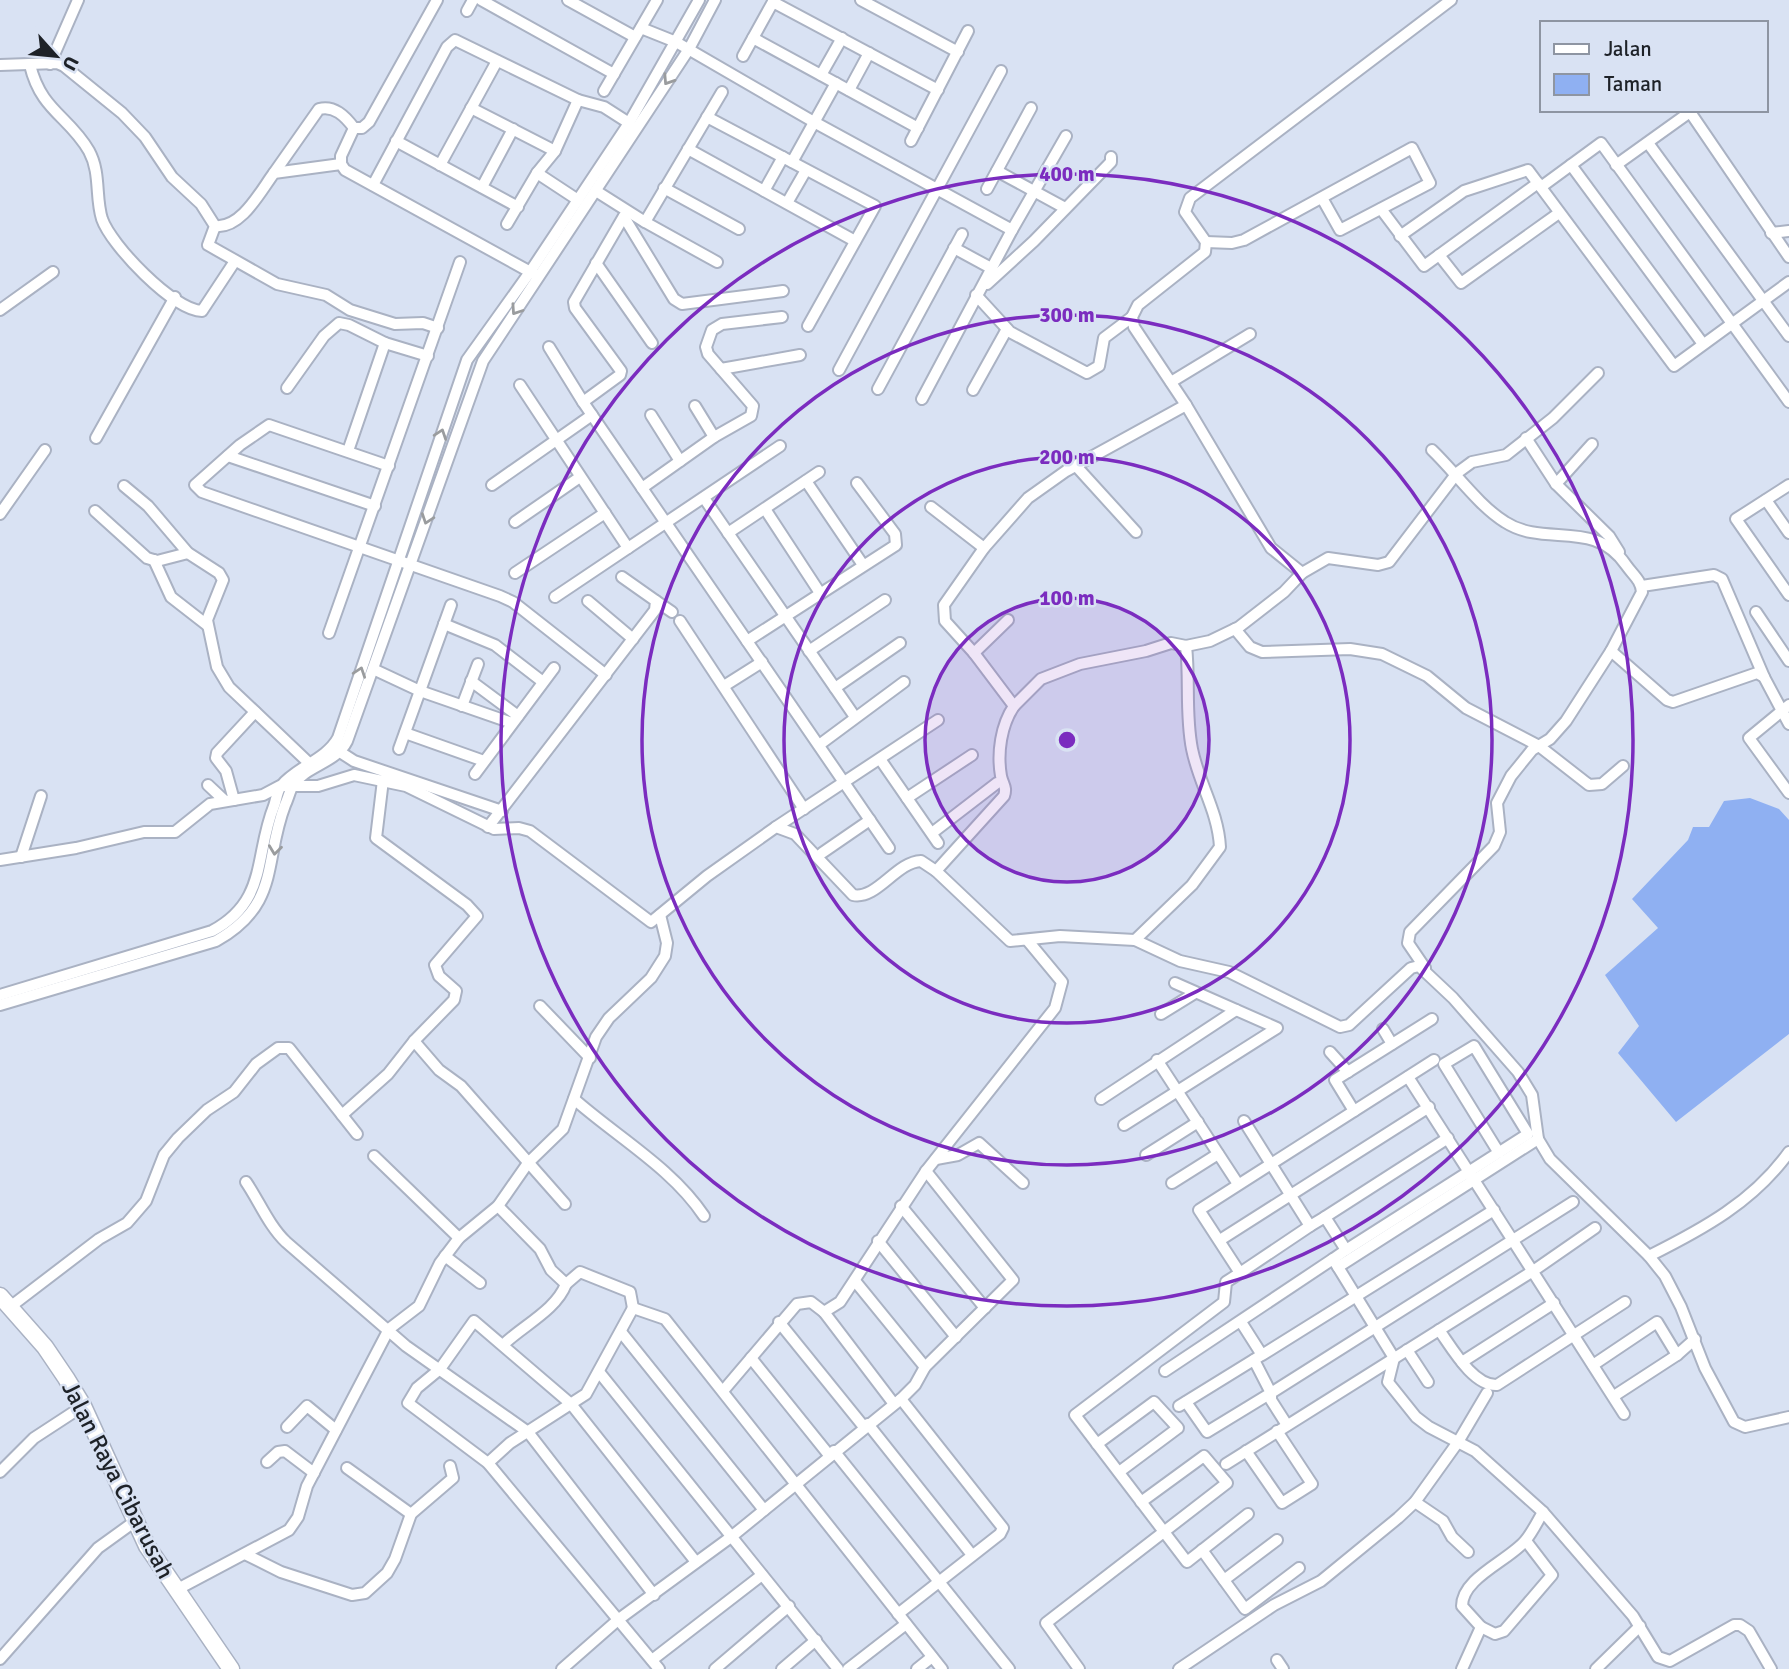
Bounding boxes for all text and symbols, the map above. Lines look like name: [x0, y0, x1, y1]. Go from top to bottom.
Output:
north arrow: [21, 21, 91, 91]
legend: [1540, 21, 1768, 112]
text: Jalan: [1604, 36, 1652, 62]
text: U: [57, 52, 84, 74]
text: Taman: [1604, 71, 1662, 97]
one-way arrow: [664, 72, 677, 85]
text: 400 m: [1039, 161, 1095, 187]
text: 300 m: [1039, 302, 1095, 328]
one-way arrow: [511, 303, 524, 316]
one-way arrow: [433, 428, 447, 440]
text: 200 m: [1039, 444, 1095, 470]
one-way arrow: [421, 512, 435, 524]
text: 100 m: [1039, 585, 1095, 611]
one-way arrow: [352, 667, 366, 679]
centre of rings: [1055, 728, 1079, 752]
one-way arrow: [267, 844, 282, 855]
street label: Jalan Raya Cibarusah: [55, 1376, 181, 1584]

